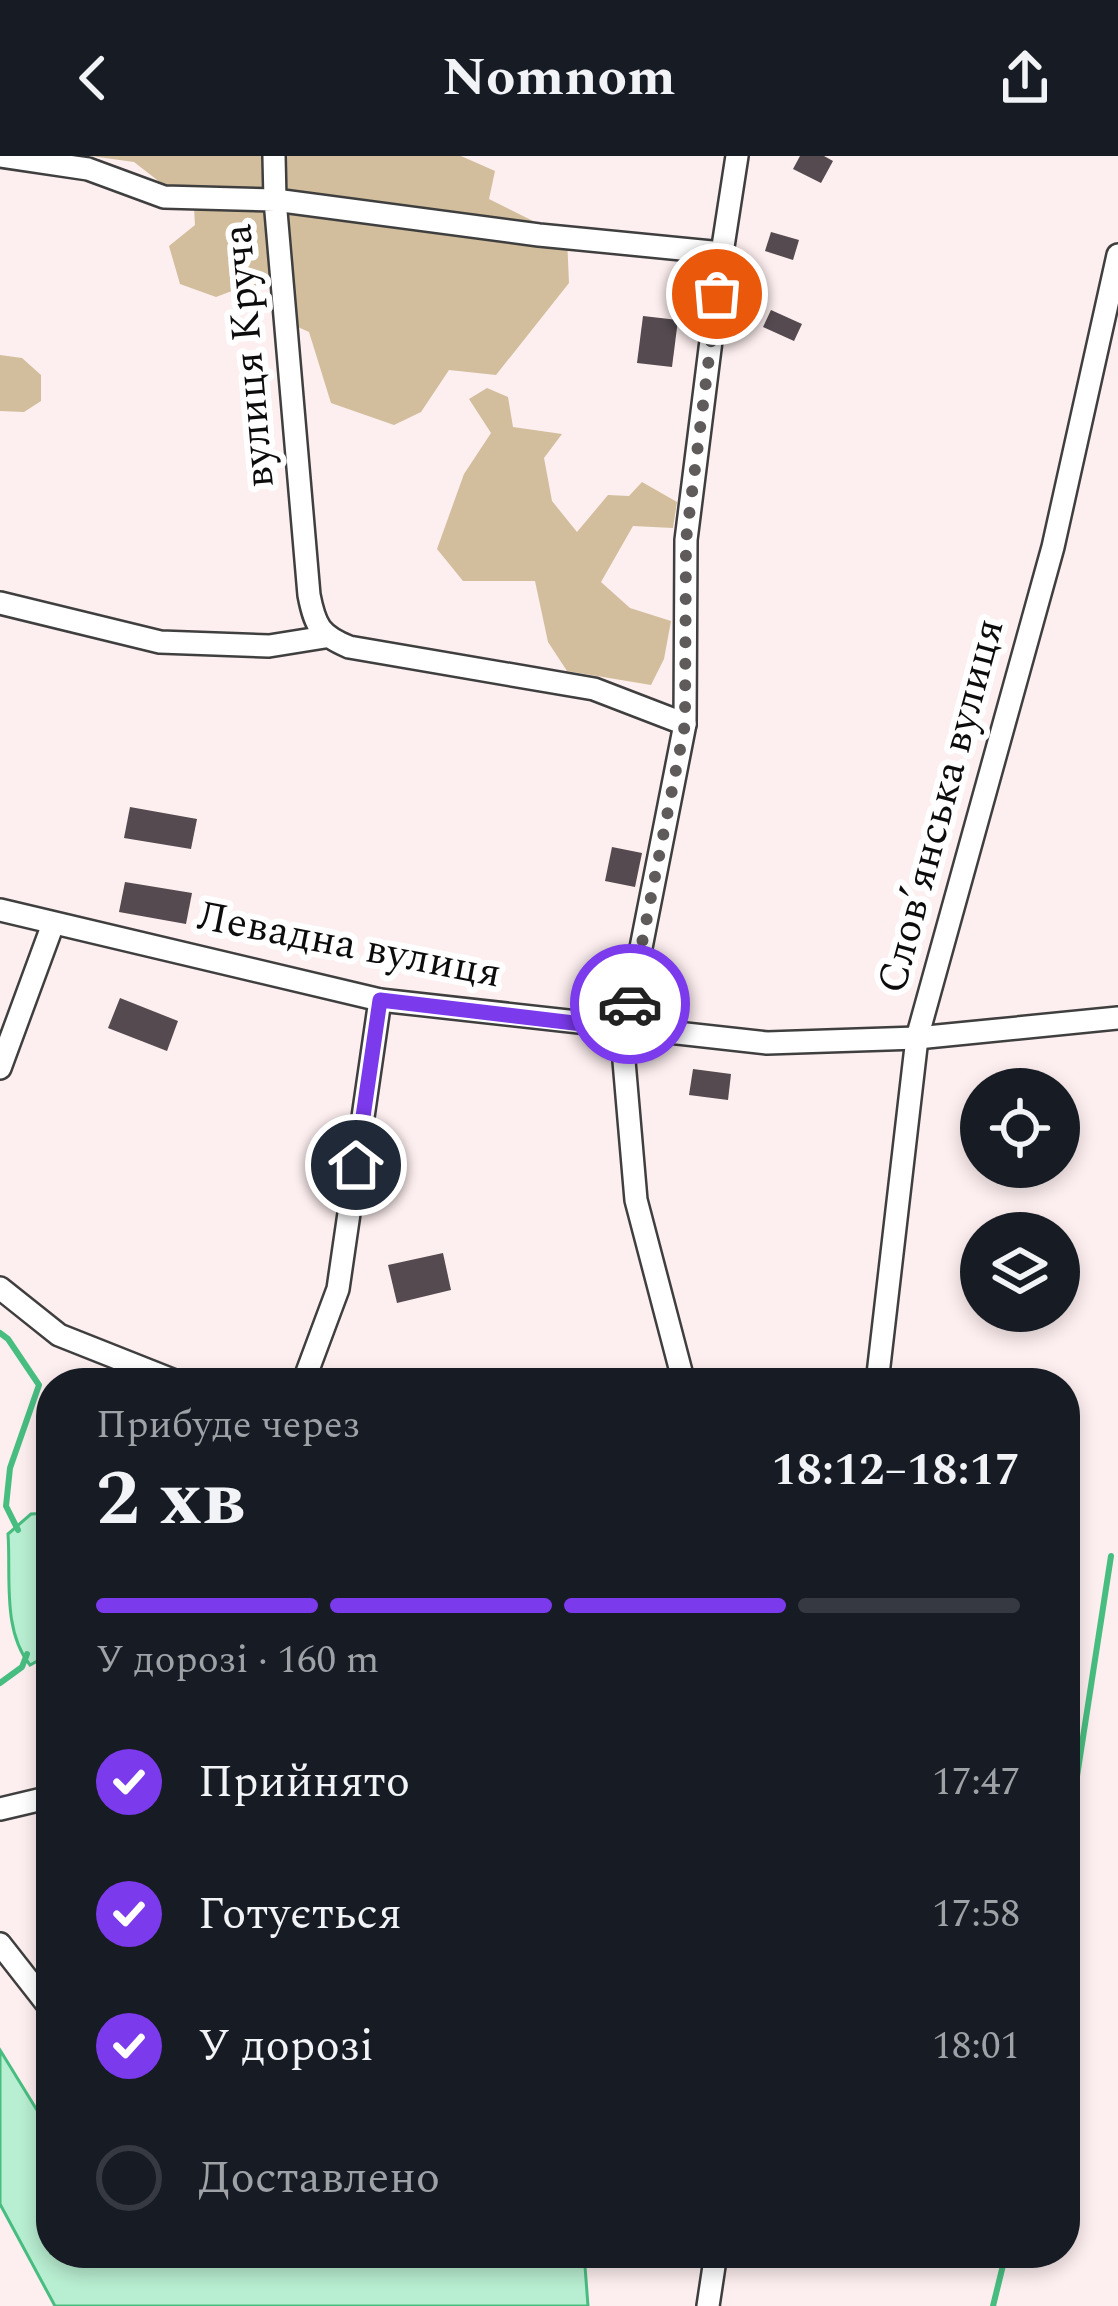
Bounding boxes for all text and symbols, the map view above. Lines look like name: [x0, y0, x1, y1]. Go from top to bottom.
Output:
text: Nomnom: [442, 37, 676, 119]
icon: back: [60, 45, 126, 111]
icon: share: [992, 45, 1058, 111]
street label: вулиця Круча: [206, 221, 292, 491]
pin: [666, 243, 768, 345]
icon: bag: [684, 261, 750, 327]
street label: Словʼянська вулиця: [861, 612, 1021, 1000]
street label: Левадна вулиця: [192, 885, 506, 1005]
courier: [570, 944, 690, 1064]
icon: car: [597, 971, 663, 1037]
map controls: [960, 1068, 1080, 1332]
button: locate: [960, 1068, 1080, 1188]
pin: [305, 1114, 407, 1216]
icon: home: [323, 1132, 389, 1198]
button: layers: [960, 1212, 1080, 1332]
text: Прибуде через: [96, 1396, 360, 1455]
text: 18:12–18:17: [771, 1436, 1020, 1505]
text: 2 хв: [96, 1440, 245, 1559]
text: У дорозі · 160 m: [96, 1631, 379, 1690]
text: Прийнято: [198, 1748, 410, 1817]
icon: check: [96, 1749, 162, 1815]
text: 17:47: [932, 1753, 1020, 1812]
text: Готується: [198, 1880, 402, 1949]
icon: check: [96, 1881, 162, 1947]
text: 17:58: [932, 1885, 1020, 1944]
text: У дорозі: [198, 2012, 374, 2081]
icon: check: [96, 2013, 162, 2079]
text: 18:01: [932, 2017, 1020, 2076]
text: Доставлено: [198, 2144, 440, 2213]

